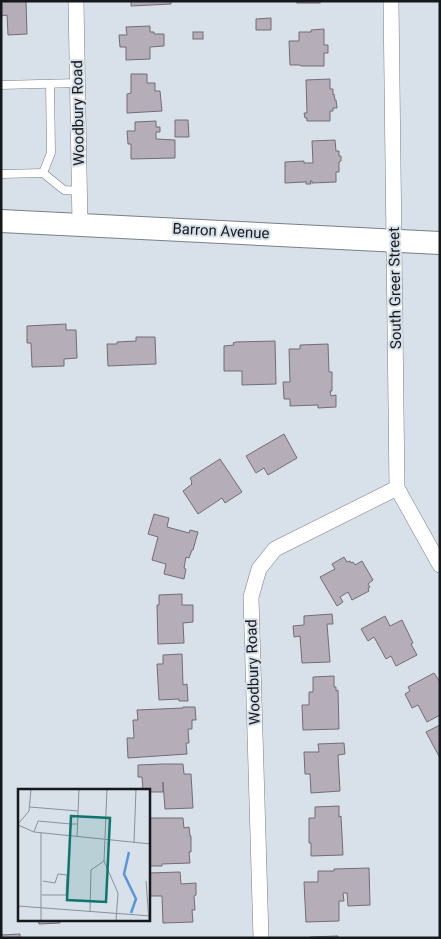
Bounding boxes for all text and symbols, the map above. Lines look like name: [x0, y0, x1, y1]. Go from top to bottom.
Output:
street label: Woodbury Road: [68, 60, 88, 166]
street label: Barron Avenue: [172, 219, 270, 243]
street label: South Greer Street: [385, 227, 405, 349]
street label: Woodbury Road: [242, 619, 264, 725]
inset map: [18, 789, 150, 922]

